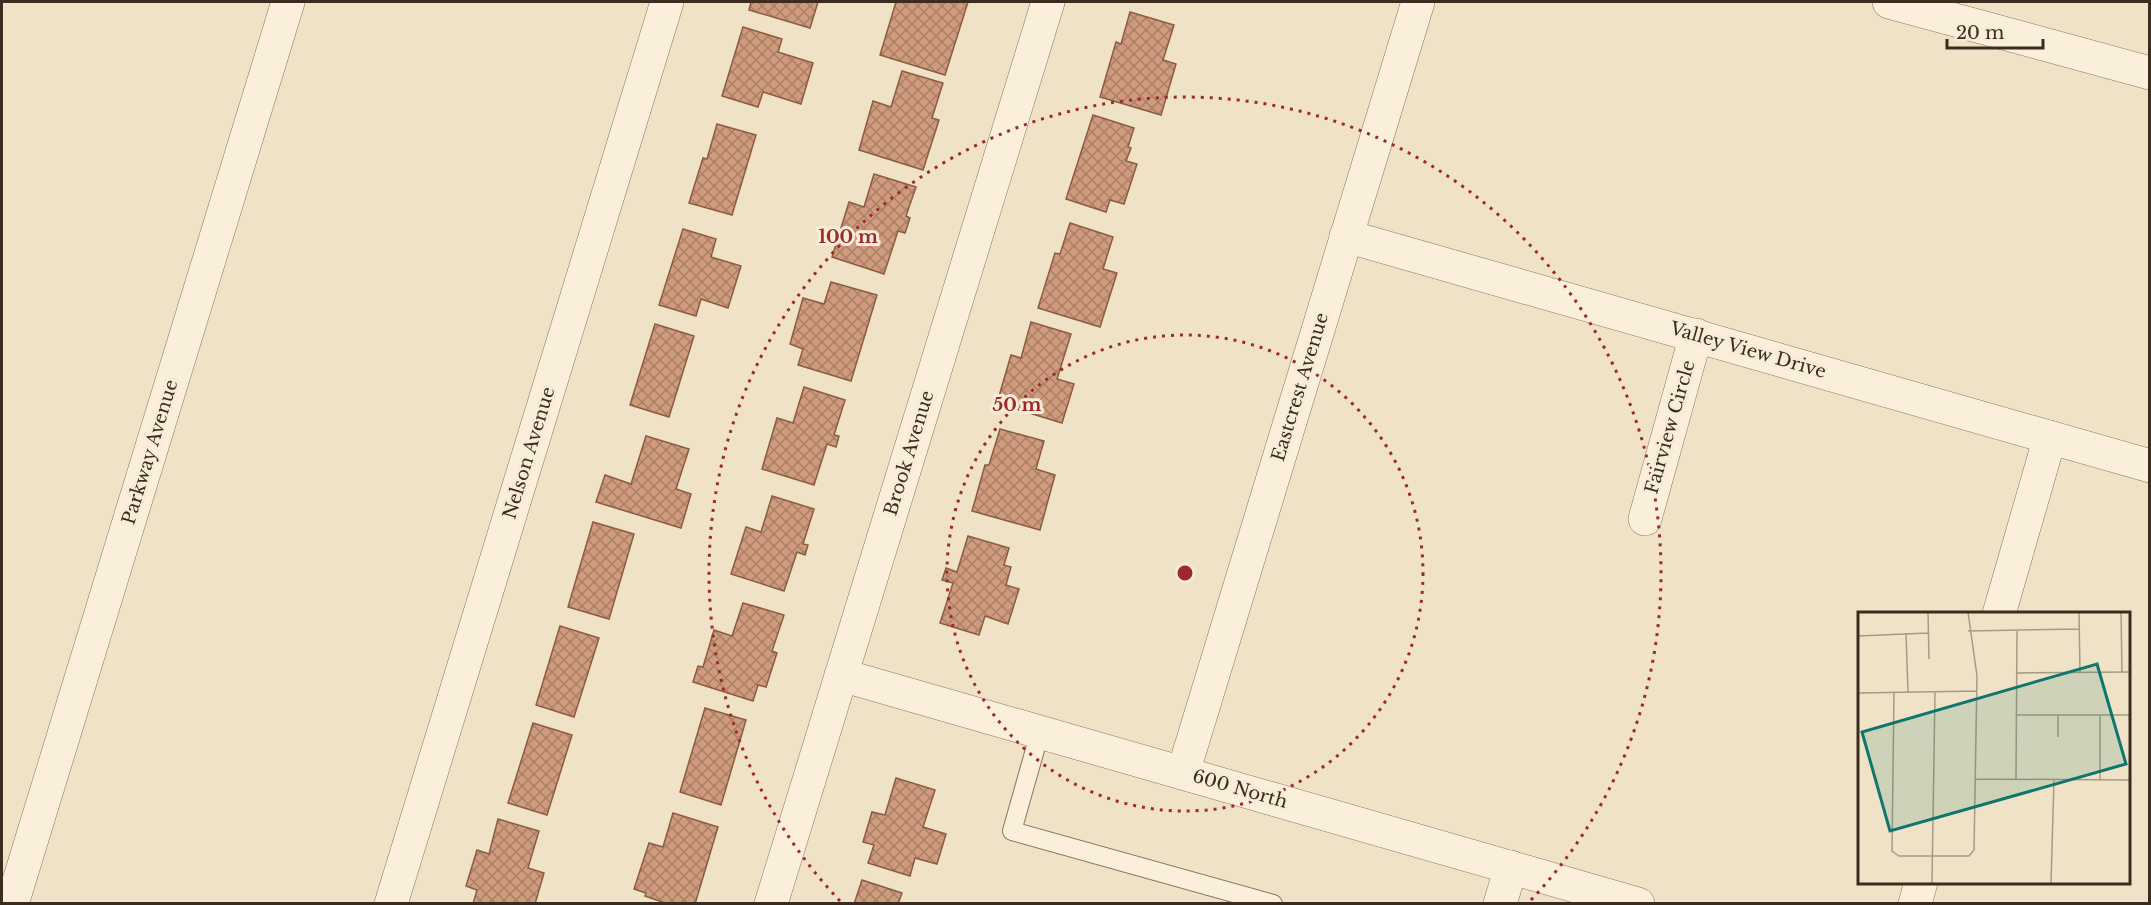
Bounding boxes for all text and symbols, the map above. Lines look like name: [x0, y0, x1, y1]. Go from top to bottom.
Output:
scale bar: [1947, 12, 2043, 50]
text: 20 m: [1956, 22, 2004, 44]
text: 100 m: [818, 226, 878, 248]
street label: Eastcrest Avenue: [1267, 310, 1333, 464]
street label: Valley View Drive: [1667, 317, 1828, 383]
street label: Fairview Circle: [1640, 358, 1700, 496]
street label: Parkway Avenue: [117, 377, 183, 527]
street label: Nelson Avenue: [498, 384, 560, 522]
street label: Brook Avenue: [880, 388, 938, 518]
text: 50 m: [993, 394, 1042, 416]
centre of rings: [1175, 563, 1195, 583]
inset map: [1858, 612, 2130, 884]
street label: 600 North: [1190, 765, 1290, 813]

